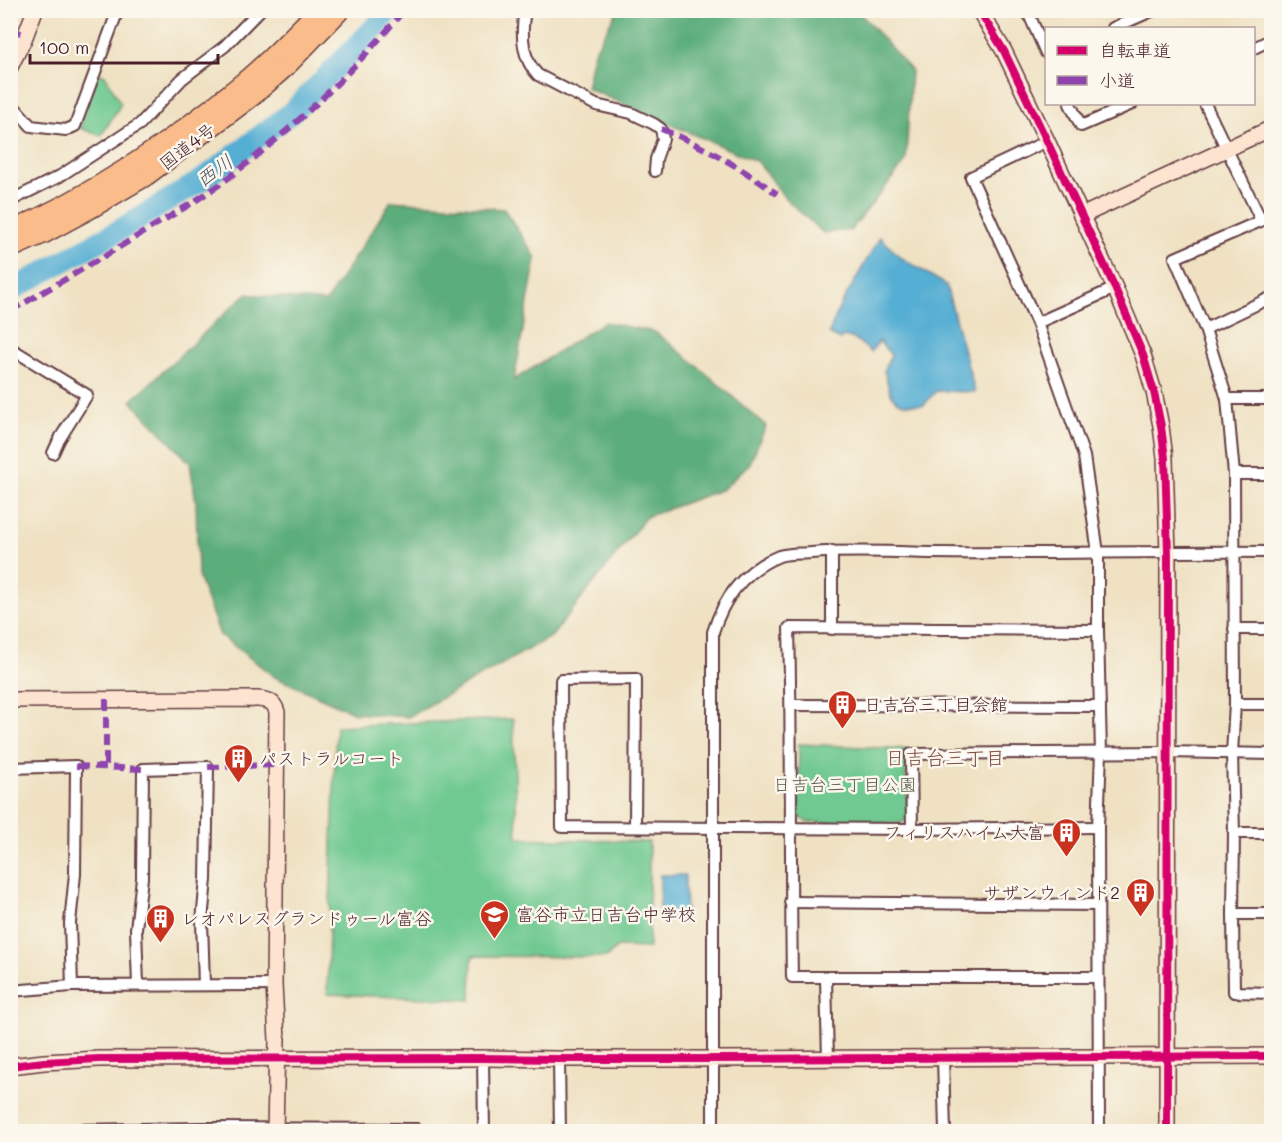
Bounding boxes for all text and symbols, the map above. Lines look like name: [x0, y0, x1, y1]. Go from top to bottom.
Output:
scale bar: [30, 27, 218, 65]
legend: [1045, 27, 1255, 105]
text: 100 m: [39, 35, 89, 59]
text: 自転車道: [1099, 38, 1171, 62]
text: 小道: [1099, 68, 1135, 92]
street label: 国道4号: [154, 117, 220, 175]
water label: 西川: [190, 148, 238, 192]
building icon: 日吉台三丁目会館: [827, 688, 859, 730]
place label: 日吉台三丁目会館: [864, 692, 1008, 716]
building icon: パストラルコート: [222, 742, 254, 784]
district label: 日吉台三丁目: [885, 744, 1005, 770]
place label: パストラルコート: [259, 746, 404, 770]
park label: 日吉台三丁目公園: [773, 772, 917, 796]
building icon: フィリスハイム大富: [1050, 816, 1082, 858]
place label: フィリスハイム大富: [884, 820, 1045, 844]
building icon: サザンウィンド2: [1125, 876, 1157, 918]
place label: サザンウィンド2: [984, 880, 1120, 904]
school or university icon: 富谷市立日吉台中学校: [479, 898, 511, 940]
building icon: レオパレスグランドゥール富谷: [144, 902, 176, 944]
place label: 富谷市立日吉台中学校: [516, 902, 696, 926]
place label: レオパレスグランドゥール富谷: [181, 906, 432, 930]

